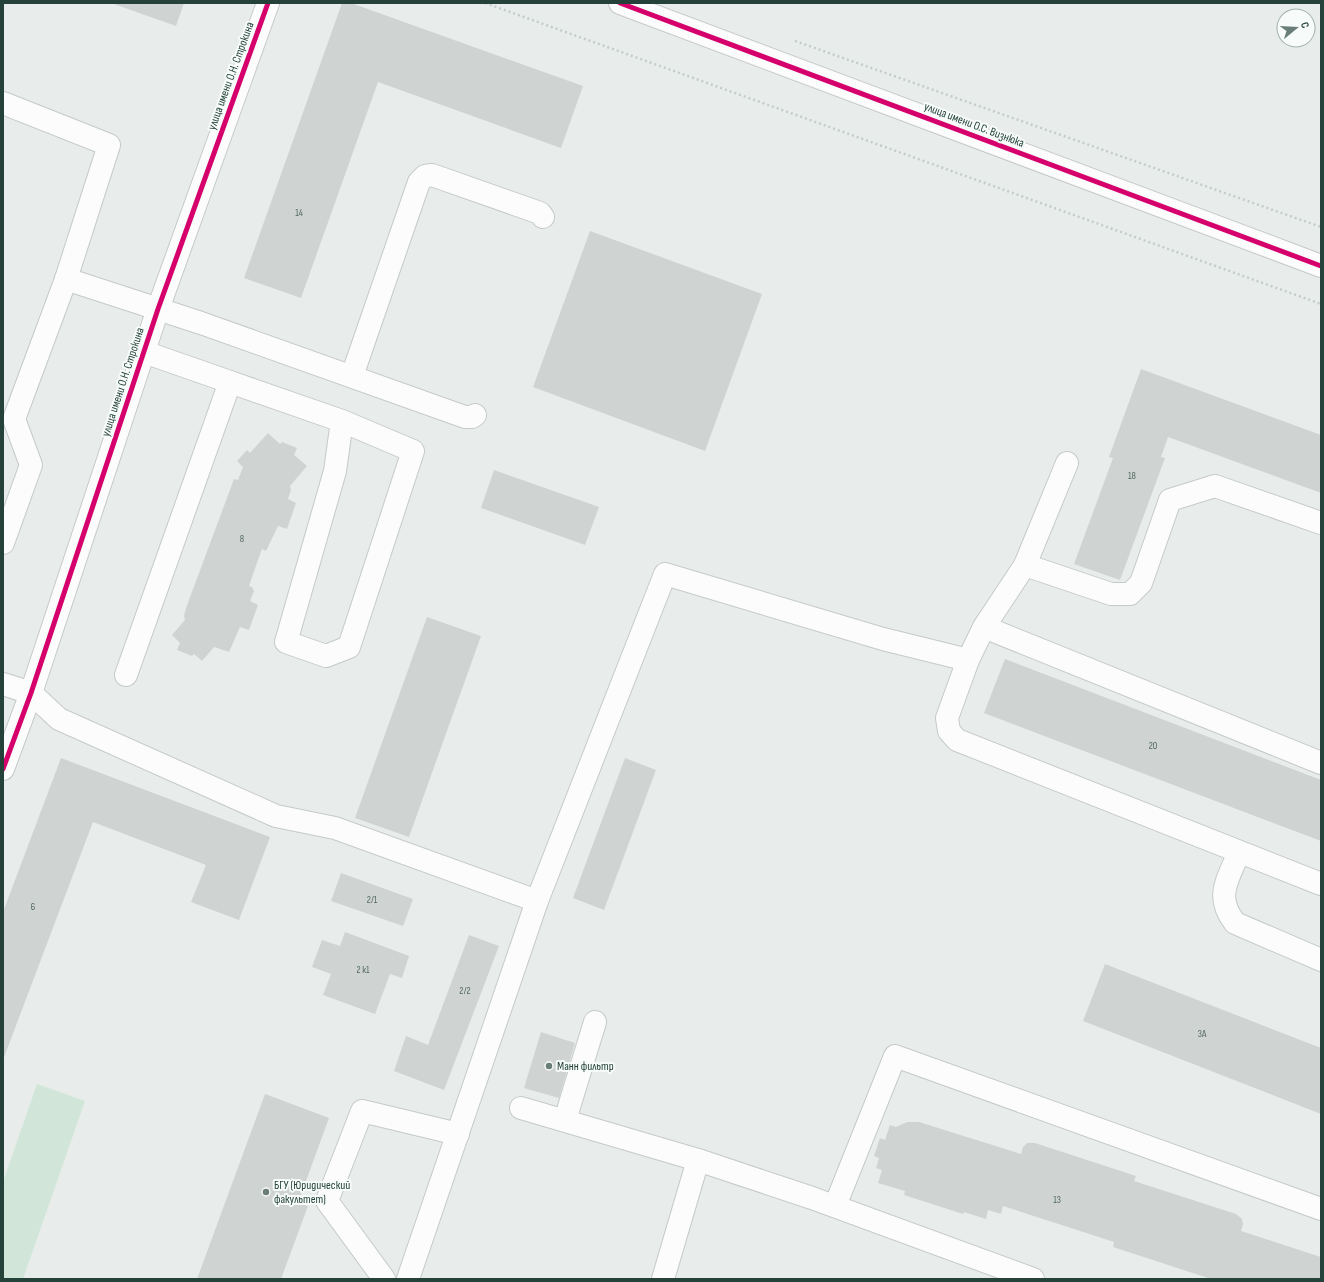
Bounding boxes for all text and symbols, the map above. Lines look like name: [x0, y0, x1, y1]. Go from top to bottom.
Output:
north arrow: [1276, 8, 1316, 48]
street label: улица имени О.Н. Строкина: [204, 20, 258, 132]
text: С: [1298, 20, 1312, 30]
street label: улица имени О.С. Визнюка: [922, 99, 1027, 151]
house number: 14: [295, 207, 303, 219]
street label: улица имени О.Н. Строкина: [98, 325, 148, 438]
house number: 18: [1128, 470, 1136, 482]
house number: 8: [240, 533, 244, 545]
house number: 20: [1149, 740, 1157, 752]
house number: 2/1: [367, 894, 378, 906]
house number: 6: [31, 901, 35, 913]
house number: 2 к1: [357, 964, 370, 976]
house number: 2/2: [459, 985, 471, 997]
house number: 3А: [1198, 1028, 1207, 1040]
place label: Манн фильтр: [557, 1059, 614, 1074]
marker: Манн фильтр: [544, 1061, 554, 1071]
place label: БГУ (Юридический факультет): [274, 1178, 350, 1207]
marker: БГУ (Юридический факультет): [261, 1187, 271, 1197]
house number: 13: [1053, 1194, 1061, 1206]

